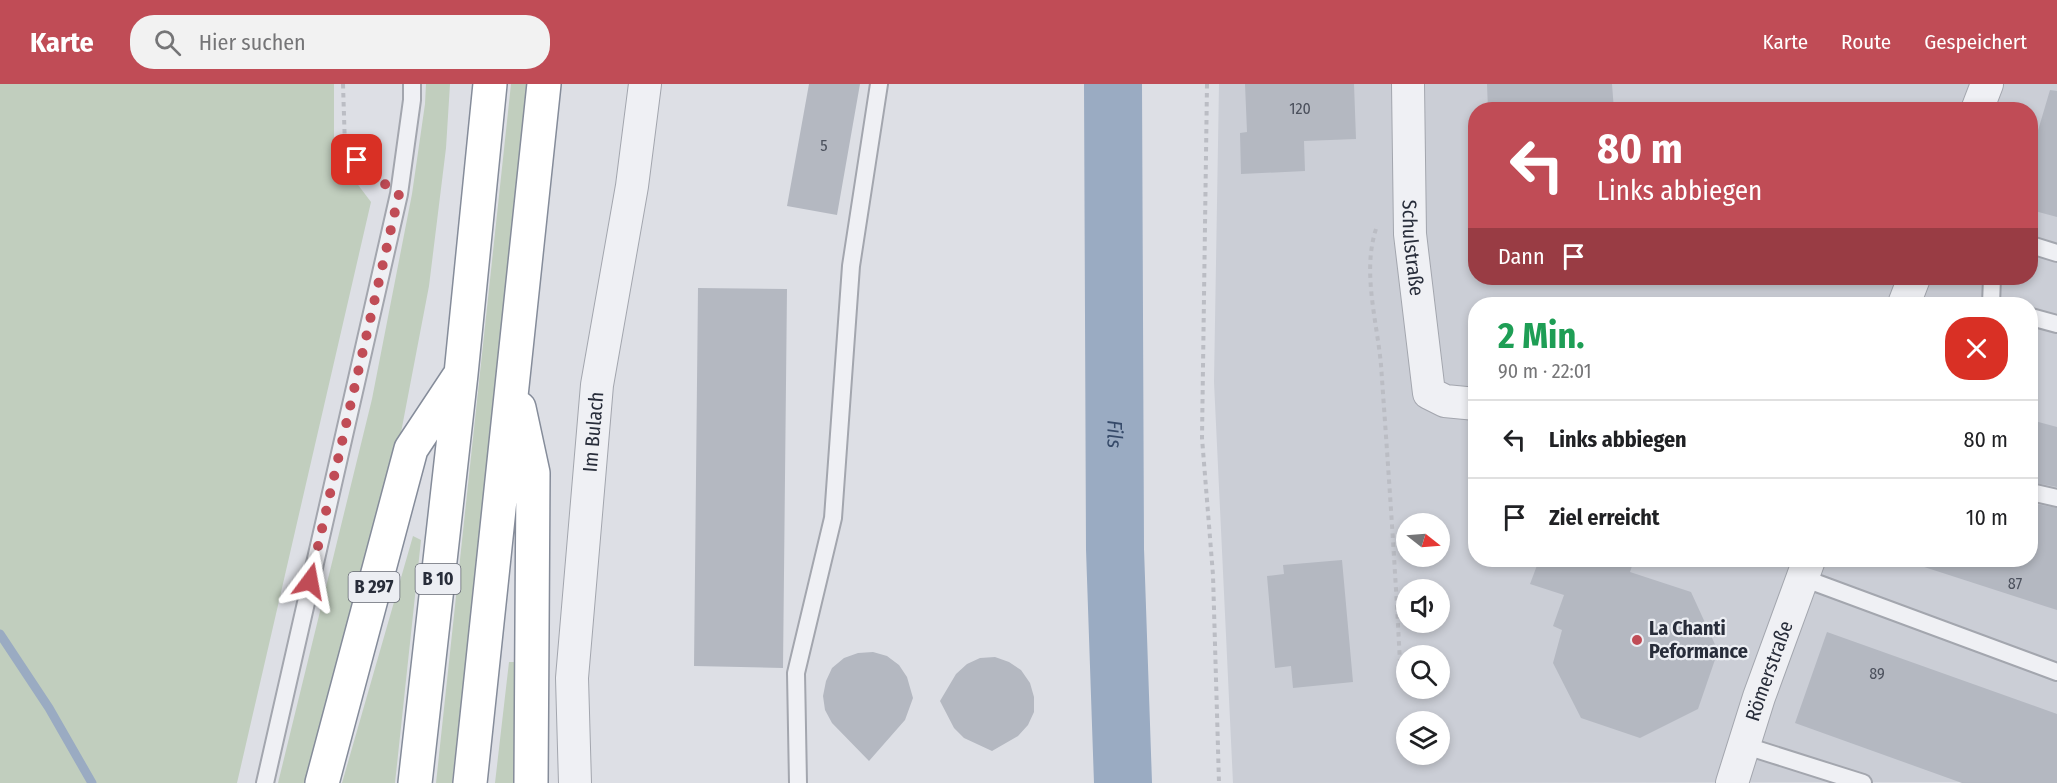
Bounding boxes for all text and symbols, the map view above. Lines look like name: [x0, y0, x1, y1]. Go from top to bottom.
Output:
search box: [130, 15, 550, 69]
text: Karte: [30, 26, 94, 59]
icon: search: [151, 26, 184, 59]
text: Hier suchen: [199, 29, 306, 56]
text: Karte: [1763, 29, 1808, 55]
text: Route: [1841, 29, 1891, 55]
text: Gespeichert: [1924, 29, 2027, 55]
house number: 120: [1289, 99, 1311, 118]
text: 80 m: [1597, 124, 1683, 174]
icon: left: [1498, 126, 1576, 204]
pin: [331, 134, 382, 185]
house number: 5: [820, 136, 828, 155]
icon: arrive: [340, 143, 373, 176]
text: Links abbiegen: [1597, 175, 1762, 207]
street label: Schulstraße: [1398, 200, 1429, 297]
icon: arrive: [1557, 240, 1590, 273]
text: Dann: [1498, 243, 1545, 270]
text: 2 Min.: [1498, 314, 1585, 358]
button: close: [1945, 317, 2008, 380]
text: 90 m · 22:01: [1498, 359, 1591, 383]
street label: Im Bulach: [578, 391, 608, 473]
water label: Fils: [1101, 420, 1128, 448]
icon: left: [1498, 423, 1531, 456]
text: Links abbiegen: [1549, 426, 1687, 453]
text: 80 m: [1963, 426, 2008, 453]
icon: arrive: [1498, 501, 1531, 534]
text: Ziel erreicht: [1549, 504, 1660, 531]
text: 10 m: [1966, 504, 2008, 531]
north arrow: [1396, 513, 1450, 567]
map controls: [1396, 513, 1450, 765]
position arrow: [278, 549, 342, 613]
road number: B 10: [416, 564, 460, 594]
road number: B 297: [348, 572, 400, 602]
house number: 87: [2008, 574, 2023, 593]
button: sound: [1396, 579, 1450, 633]
place label: La Chanti Peformance: [1649, 616, 1748, 663]
street label: Römerstraße: [1740, 617, 1798, 724]
marker: La Chanti Peformance: [1630, 633, 1644, 647]
button: search: [1396, 645, 1450, 699]
house number: 89: [1869, 664, 1885, 683]
button: layers: [1396, 711, 1450, 765]

